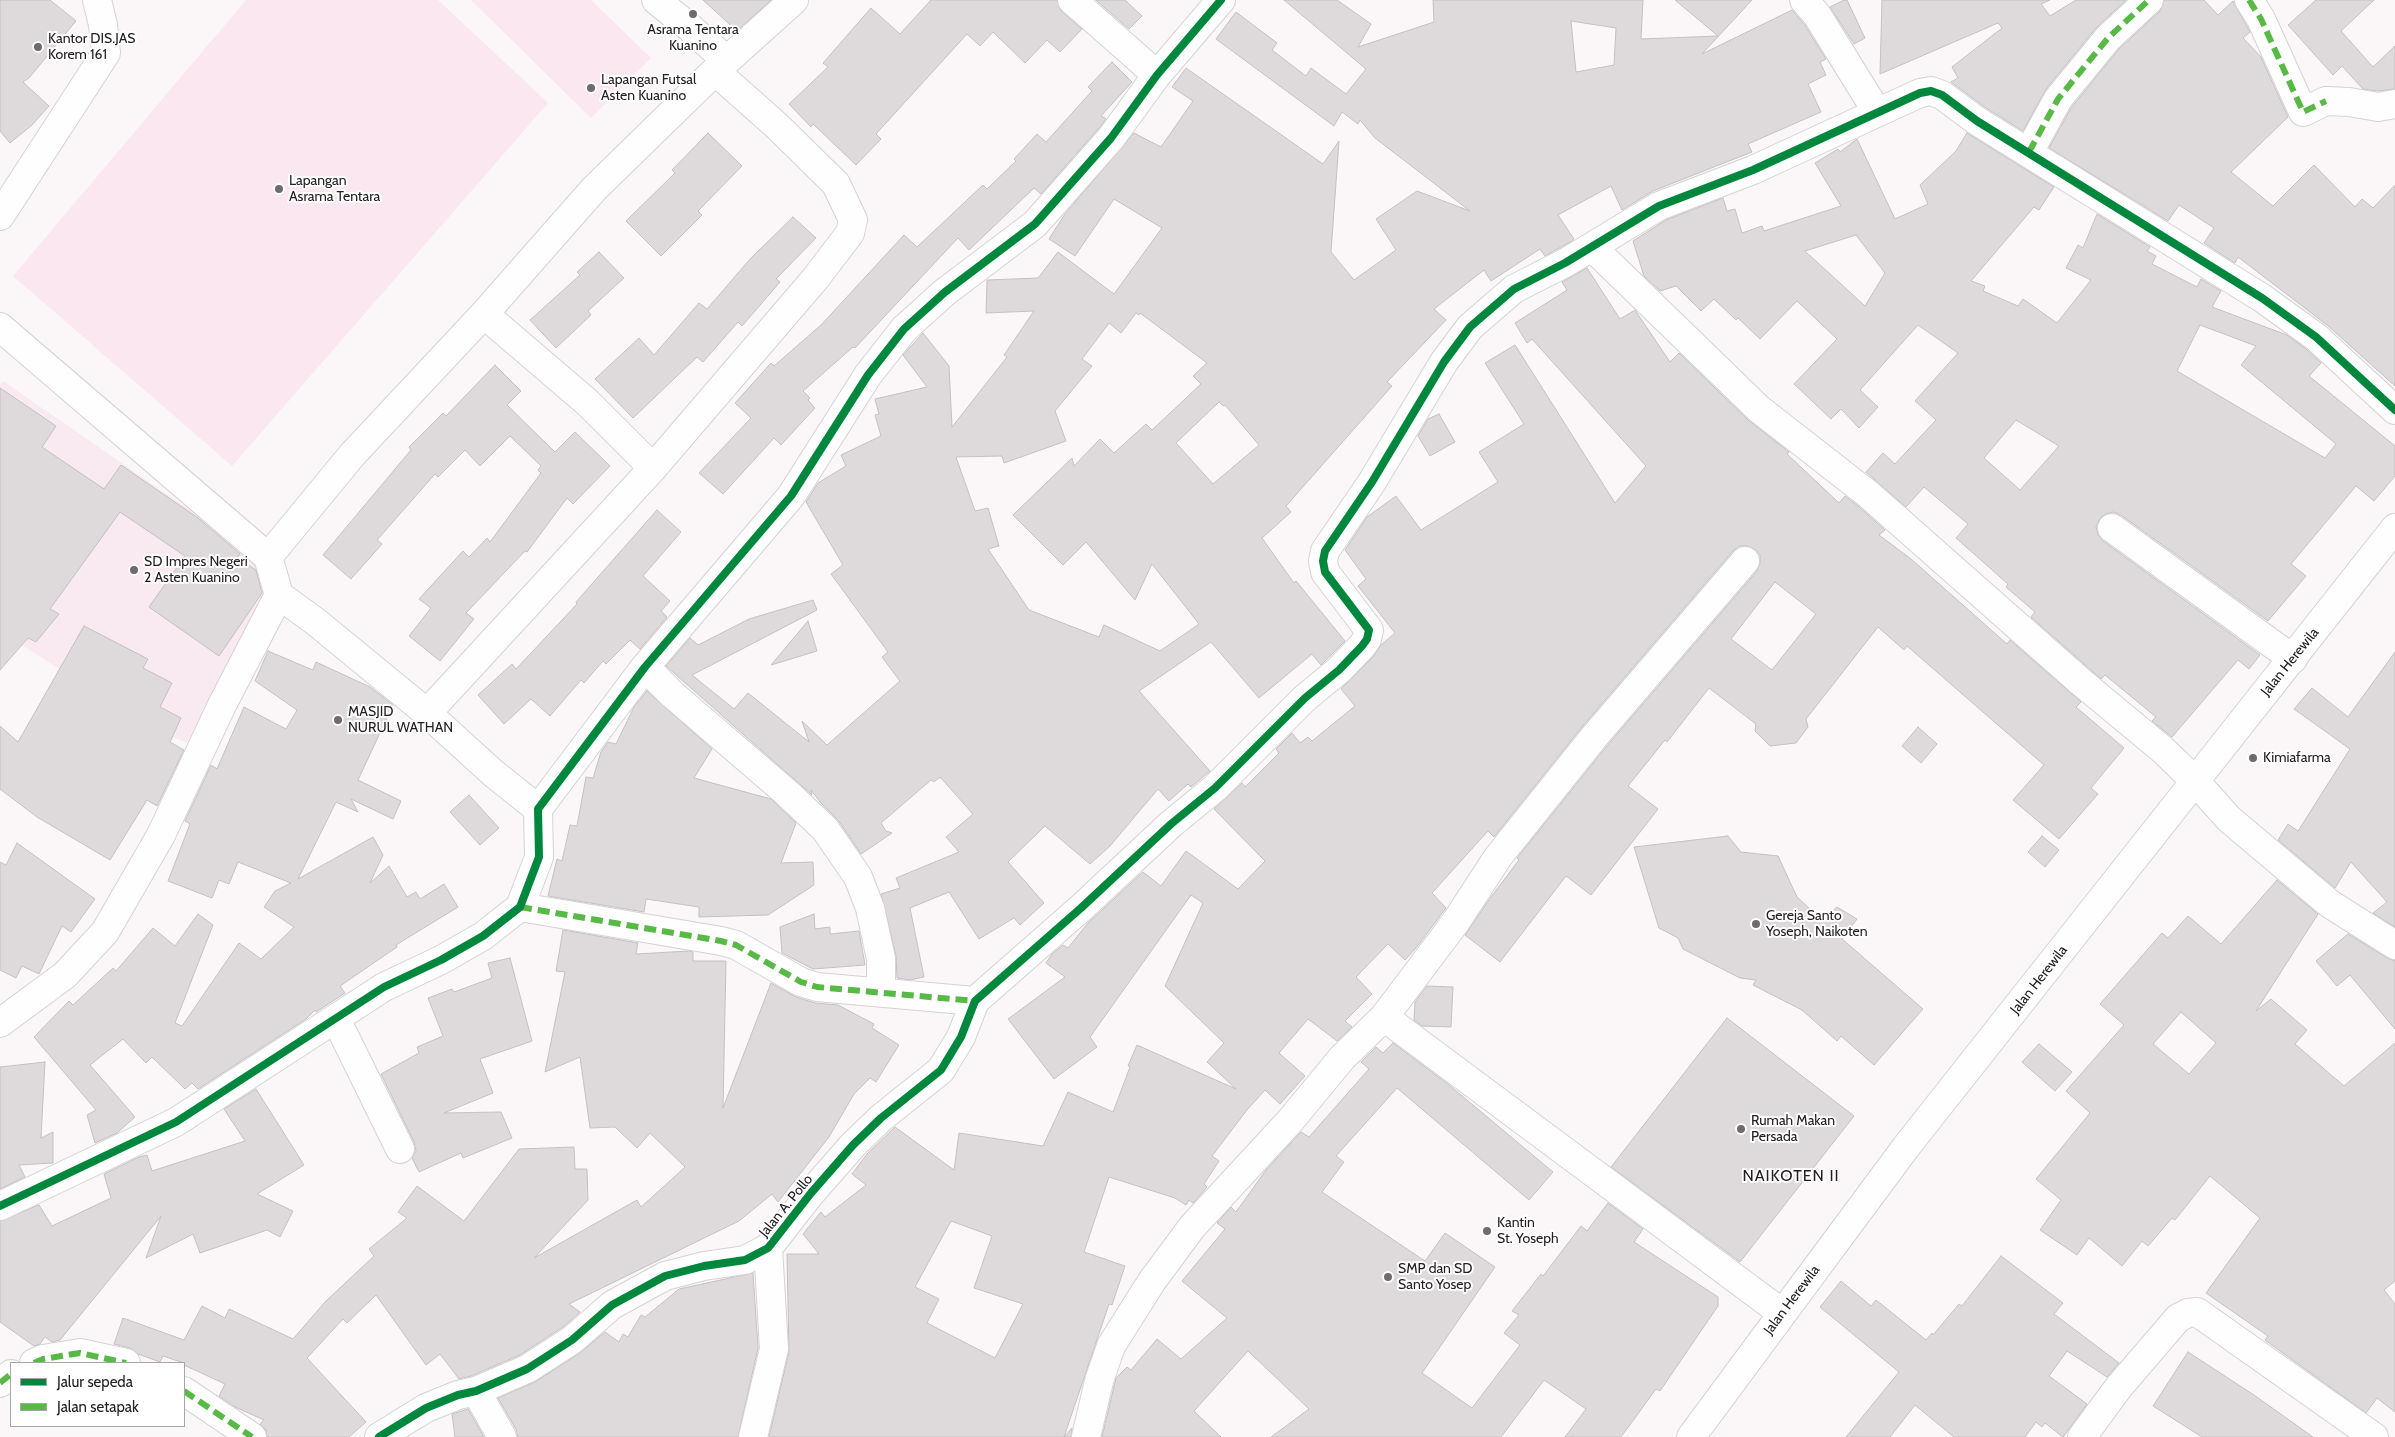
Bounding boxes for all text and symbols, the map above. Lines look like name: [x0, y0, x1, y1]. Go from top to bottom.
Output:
marker: Asrama Tentara Kuanino: [687, 8, 699, 20]
place label: Asrama Tentara Kuanino: [647, 22, 739, 54]
place label: Kantor DIS.JAS Korem 161: [48, 31, 135, 64]
marker: Kantor DIS.JAS Korem 161: [32, 41, 44, 53]
place label: Lapangan Futsal Asten Kuanino: [601, 72, 696, 104]
marker: Lapangan Futsal Asten Kuanino: [585, 82, 597, 94]
place label: Lapangan Asrama Tentara: [289, 173, 380, 206]
marker: Lapangan Asrama Tentara: [273, 183, 285, 195]
place label: SD Impres Negeri 2 Asten Kuanino: [144, 554, 248, 586]
marker: SD Impres Negeri 2 Asten Kuanino: [128, 564, 140, 576]
street label: Jalan Herewila: [2257, 625, 2323, 699]
place label: MASJID NURUL WATHAN: [348, 704, 453, 736]
marker: MASJID NURUL WATHAN: [332, 714, 344, 726]
place label: Kimiafarma: [2263, 750, 2331, 766]
marker: Kimiafarma: [2247, 752, 2259, 764]
place label: Gereja Santo Yoseph, Naikoten: [1766, 908, 1868, 940]
marker: Gereja Santo Yoseph, Naikoten: [1750, 918, 1762, 930]
street label: Jalan Herewila: [2007, 942, 2071, 1018]
place label: Rumah Makan Persada: [1751, 1113, 1835, 1146]
marker: Rumah Makan Persada: [1735, 1123, 1747, 1135]
district label: NAIKOTEN II: [1741, 1166, 1841, 1186]
street label: Jalan A. Pollo: [756, 1171, 816, 1241]
place label: Kantin St. Yoseph: [1497, 1215, 1559, 1248]
marker: Kantin St. Yoseph: [1481, 1225, 1493, 1237]
place label: SMP dan SD Santo Yosep: [1398, 1261, 1472, 1294]
street label: Jalan Herewila: [1760, 1262, 1824, 1338]
marker: SMP dan SD Santo Yosep: [1382, 1271, 1394, 1283]
legend: [10, 1362, 185, 1427]
text: Jalur sepeda: [57, 1373, 133, 1391]
text: Jalan setapak: [57, 1398, 139, 1416]

